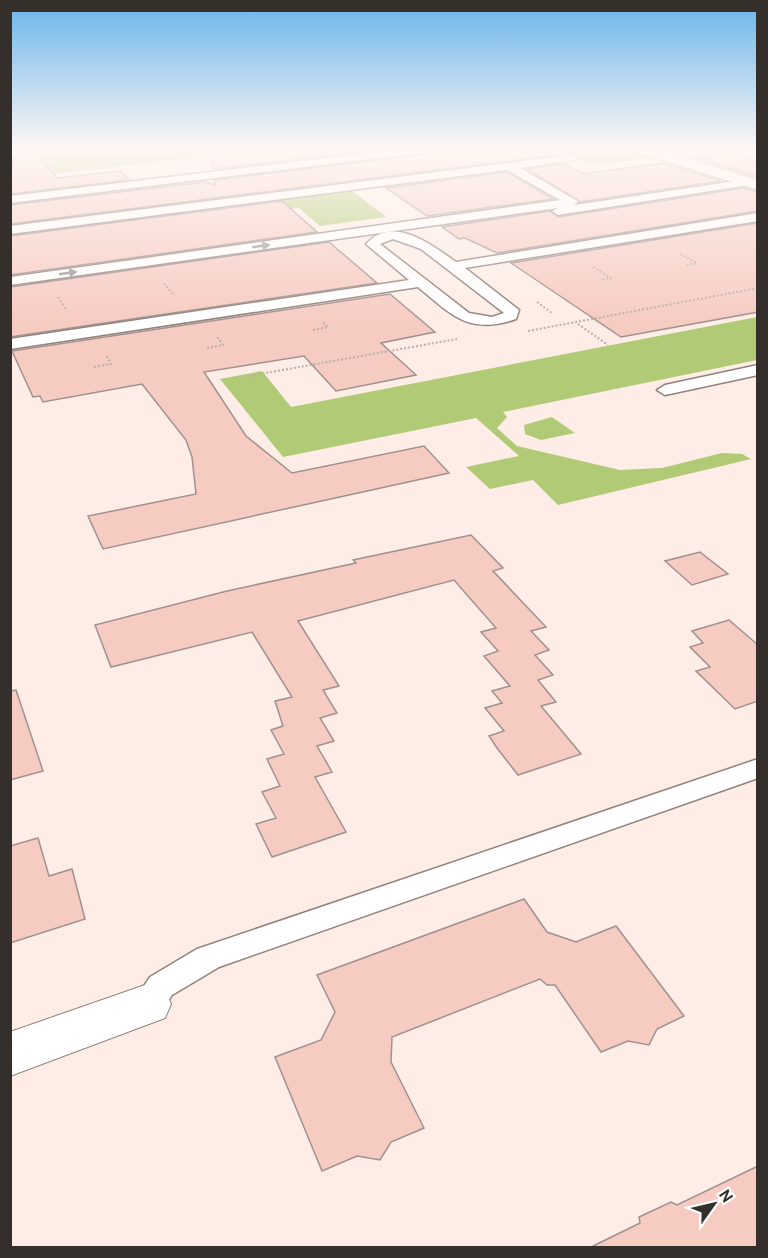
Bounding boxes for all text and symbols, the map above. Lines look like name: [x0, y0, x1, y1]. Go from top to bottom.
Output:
one-way arrow: [252, 241, 271, 250]
one-way arrow: [59, 269, 78, 278]
north arrow: [684, 1174, 744, 1234]
text: N: [713, 1186, 736, 1207]

